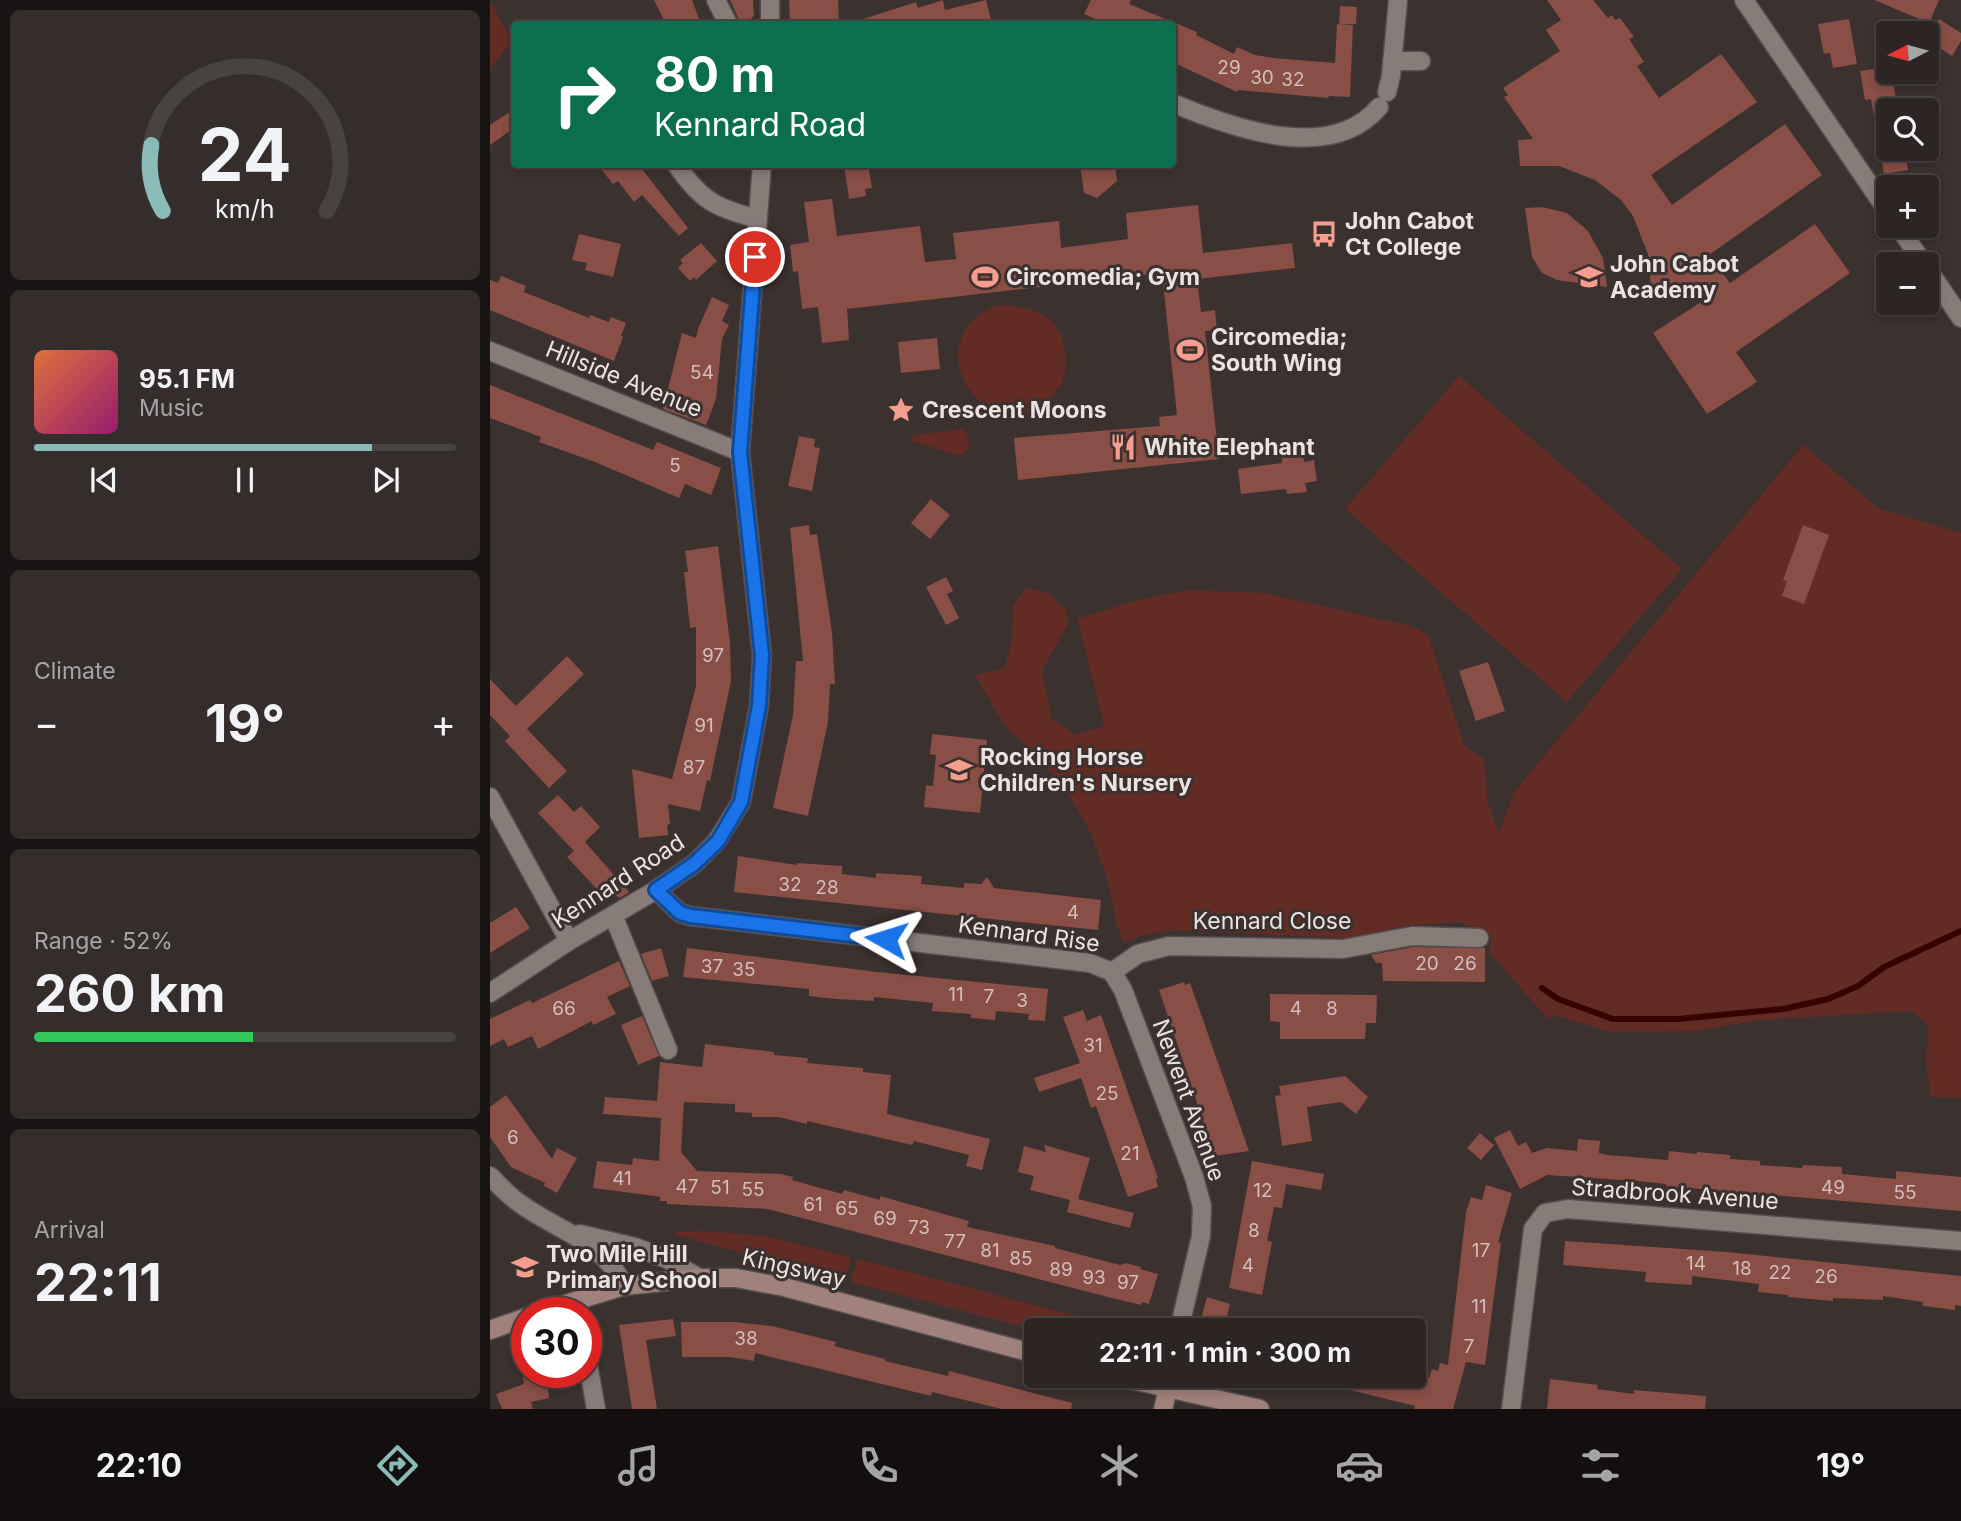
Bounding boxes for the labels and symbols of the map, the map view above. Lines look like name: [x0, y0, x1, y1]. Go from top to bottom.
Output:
north arrow: [1876, 21, 1939, 84]
house number: 29: [1217, 56, 1241, 79]
house number: 30: [1250, 66, 1274, 89]
house number: 32: [1281, 68, 1305, 91]
place label: John Cabot Ct College: [1345, 207, 1475, 261]
bus stop icon: John Cabot Ct College: [1309, 219, 1339, 249]
pin: [725, 227, 785, 287]
place label: John Cabot Academy: [1610, 250, 1740, 304]
sports icon: Circomedia; Gym: [970, 262, 1000, 292]
school or university icon: John Cabot Academy: [1574, 262, 1604, 292]
place label: Circomedia; Gym: [1006, 263, 1200, 291]
place label: Circomedia; South Wing: [1211, 323, 1347, 377]
street label: Hillside Avenue: [542, 335, 706, 423]
sports icon: Circomedia; South Wing: [1175, 335, 1205, 365]
house number: 54: [690, 361, 714, 384]
place icon: Crescent Moons: [886, 395, 916, 425]
place label: Crescent Moons: [922, 396, 1107, 424]
restaurant icon: White Elephant: [1108, 432, 1138, 462]
place label: White Elephant: [1144, 433, 1315, 461]
house number: 5: [669, 454, 681, 477]
house number: 97: [702, 644, 724, 667]
house number: 91: [694, 714, 714, 737]
place label: Rocking Horse Children's Nursery: [980, 743, 1192, 797]
school or university icon: Rocking Horse Children's Nursery: [944, 755, 974, 785]
house number: 87: [683, 756, 705, 779]
street label: Kennard Road: [546, 828, 690, 934]
house number: 32: [778, 873, 802, 896]
house number: 28: [815, 876, 839, 899]
house number: 4: [1067, 901, 1079, 924]
position arrow: [849, 902, 923, 976]
street label: Kennard Close: [1193, 907, 1351, 935]
street label: Kennard Rise: [956, 910, 1102, 958]
house number: 20: [1415, 952, 1439, 975]
house number: 26: [1453, 952, 1477, 975]
house number: 37: [701, 955, 723, 978]
house number: 35: [732, 958, 756, 981]
house number: 11: [948, 983, 964, 1006]
house number: 7: [984, 985, 994, 1008]
house number: 3: [1016, 989, 1028, 1012]
house number: 66: [552, 997, 576, 1020]
house number: 4: [1290, 997, 1302, 1020]
house number: 8: [1326, 997, 1338, 1020]
street label: Newent Avenue: [1147, 1015, 1231, 1185]
house number: 31: [1083, 1034, 1103, 1057]
house number: 25: [1095, 1082, 1119, 1105]
house number: 6: [507, 1126, 519, 1149]
house number: 21: [1120, 1142, 1140, 1165]
house number: 41: [612, 1167, 632, 1190]
street label: Stradbrook Avenue: [1570, 1173, 1780, 1215]
house number: 47: [675, 1175, 699, 1198]
house number: 51: [710, 1176, 730, 1199]
house number: 49: [1821, 1176, 1845, 1199]
house number: 55: [741, 1178, 765, 1201]
house number: 12: [1253, 1179, 1273, 1202]
house number: 55: [1893, 1181, 1917, 1204]
house number: 61: [803, 1193, 823, 1216]
house number: 65: [835, 1197, 859, 1220]
house number: 69: [873, 1207, 897, 1230]
house number: 73: [908, 1216, 930, 1239]
house number: 8: [1248, 1219, 1260, 1242]
house number: 77: [944, 1230, 966, 1253]
house number: 81: [980, 1239, 1000, 1262]
house number: 17: [1472, 1239, 1490, 1262]
place label: Two Mile Hill Primary School: [546, 1240, 717, 1294]
street label: Kingsway: [739, 1242, 849, 1294]
house number: 85: [1009, 1247, 1033, 1270]
school or university icon: Two Mile Hill Primary School: [510, 1252, 540, 1282]
house number: 14: [1686, 1252, 1706, 1275]
house number: 4: [1242, 1254, 1254, 1277]
house number: 18: [1732, 1257, 1752, 1280]
house number: 89: [1049, 1258, 1073, 1281]
house number: 22: [1768, 1261, 1792, 1284]
house number: 26: [1814, 1265, 1838, 1288]
house number: 93: [1082, 1266, 1106, 1289]
house number: 97: [1117, 1271, 1139, 1294]
house number: 11: [1471, 1295, 1487, 1318]
speed limit sign: 30: [511, 1297, 602, 1388]
house number: 38: [734, 1327, 758, 1350]
house number: 7: [1464, 1335, 1474, 1358]

